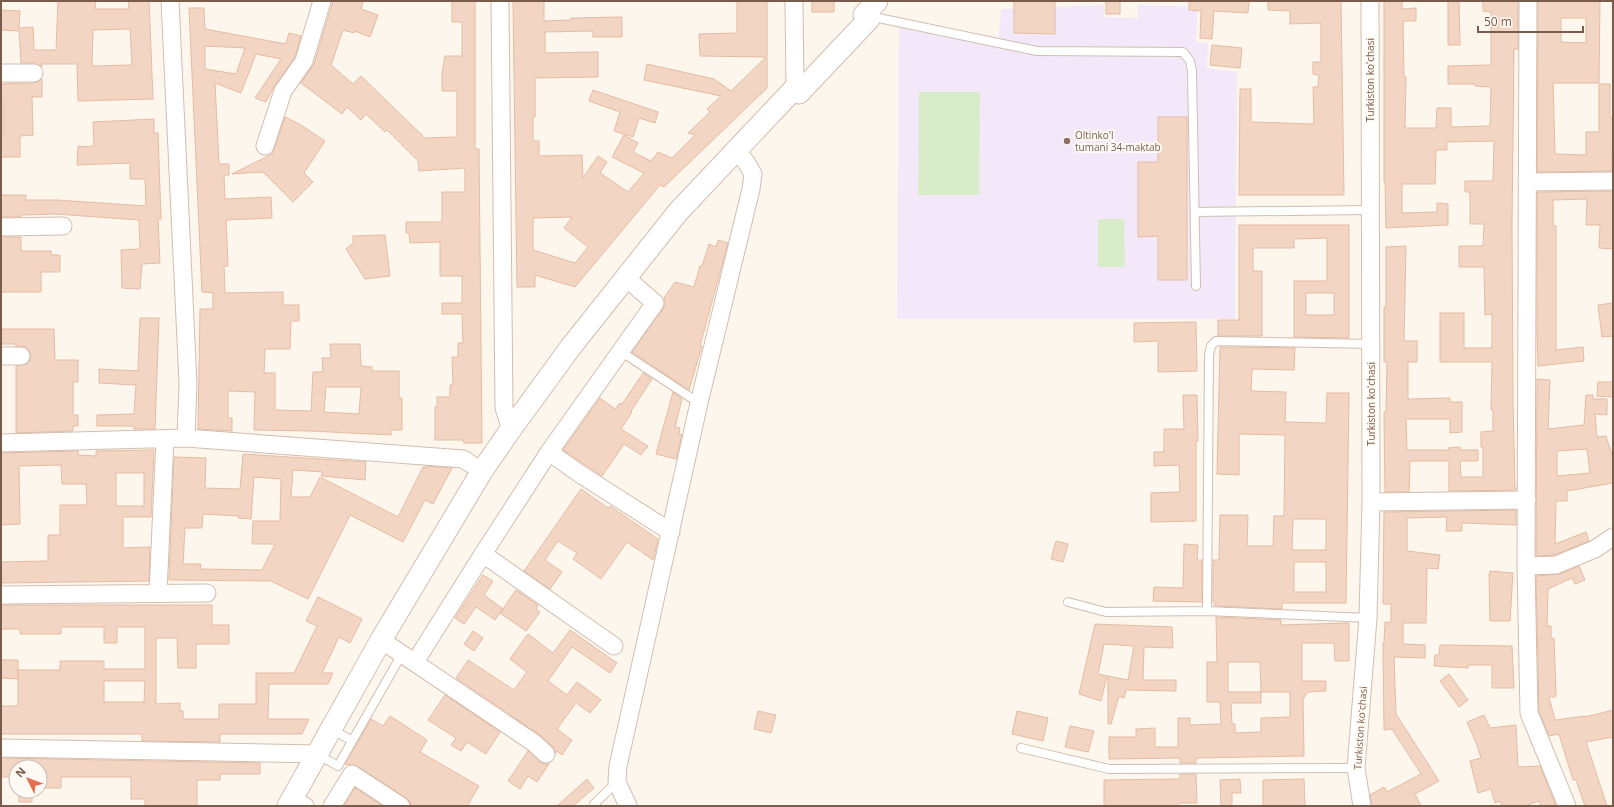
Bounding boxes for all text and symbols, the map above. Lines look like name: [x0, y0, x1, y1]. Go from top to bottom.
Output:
scale bar: [1478, 8, 1583, 34]
text: 50 m: [1484, 13, 1512, 30]
street label: Turkiston koʻchasi: [1363, 38, 1377, 122]
place label: Oltinko'l tumani 34-maktab: [1075, 128, 1161, 154]
marker: Oltinko'l tumani 34-maktab: [1062, 136, 1072, 146]
street label: Turkiston koʻchasi: [1364, 362, 1378, 446]
street label: Turkiston koʻchasi: [1350, 686, 1370, 770]
north arrow: [8, 759, 48, 799]
text: N: [12, 764, 29, 780]

